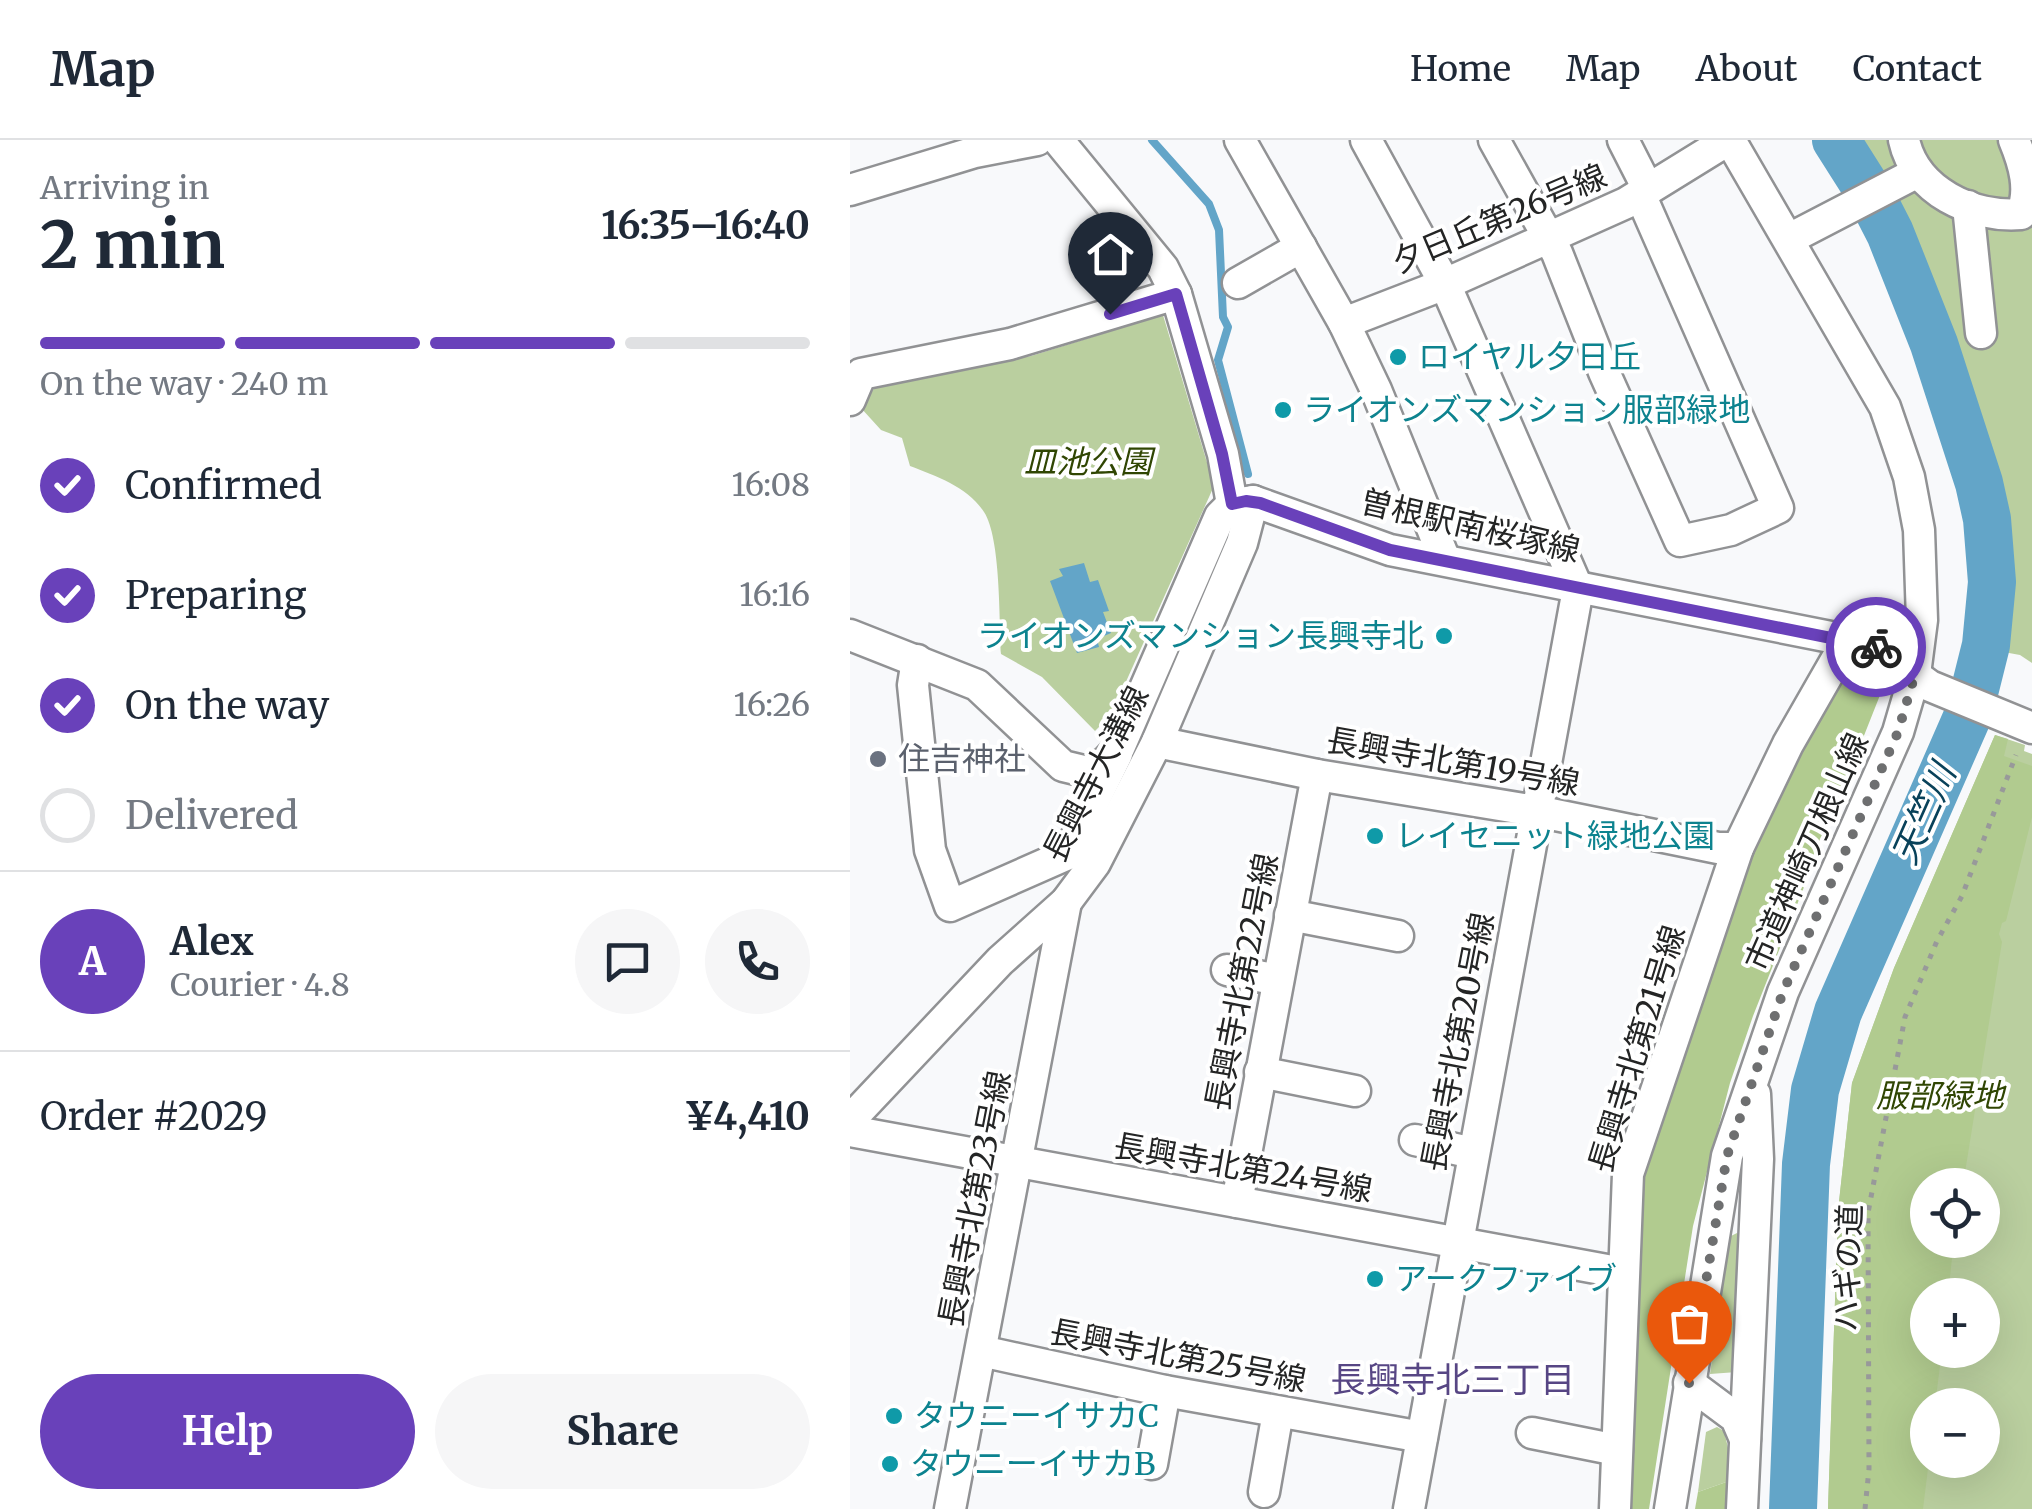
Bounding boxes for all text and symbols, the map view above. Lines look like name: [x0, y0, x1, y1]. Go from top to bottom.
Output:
text: Map: [50, 39, 155, 99]
text: Home: [1410, 47, 1511, 91]
text: Map: [1566, 47, 1641, 91]
text: About: [1696, 47, 1797, 91]
text: Contact: [1852, 47, 1982, 91]
street label: 夕日丘第26号線: [1386, 156, 1612, 282]
text: Arriving in: [40, 168, 209, 208]
text: 16:35–16:40: [601, 202, 810, 249]
text: 2 min: [40, 204, 225, 286]
pin: [1068, 212, 1153, 315]
icon: home: [1083, 227, 1138, 282]
place label: ロイヤル夕日丘: [1418, 337, 1641, 377]
marker: ロイヤル夕日丘: [1387, 346, 1409, 368]
text: On the way · 240 m: [40, 364, 328, 404]
place label: ライオンズマンション服部緑地: [1303, 390, 1750, 430]
marker: ライオンズマンション服部緑地: [1272, 399, 1294, 421]
park label: 皿池公園: [1024, 442, 1156, 482]
icon: check: [40, 458, 95, 513]
text: Confirmed: [125, 462, 322, 509]
text: 16:08: [732, 465, 810, 505]
street label: 曽根駅南桜塚線: [1356, 481, 1584, 571]
icon: check: [40, 568, 95, 623]
text: Preparing: [125, 572, 307, 619]
text: 16:16: [739, 575, 810, 615]
courier: [1826, 597, 1926, 697]
place label: ライオンズマンション長興寺北: [977, 616, 1424, 656]
icon: bike: [1849, 620, 1904, 675]
marker: ライオンズマンション長興寺北: [1433, 625, 1455, 647]
icon: check: [40, 678, 95, 733]
street label: 長興寺大溝線: [1035, 679, 1157, 869]
text: On the way: [125, 682, 329, 729]
text: 16:26: [734, 685, 810, 725]
street label: 長興寺北第19号線: [1323, 720, 1583, 804]
street label: 市道神崎刀根山線: [1737, 727, 1877, 977]
place label: 住吉神社: [898, 739, 1026, 779]
marker: 住吉神社: [867, 748, 889, 770]
water label: 天竺川: [1883, 753, 1967, 871]
text: Delivered: [125, 792, 298, 839]
place label: レイセニット緑地公園: [1395, 816, 1715, 856]
marker: レイセニット緑地公園: [1364, 825, 1386, 847]
street label: 長興寺北第22号線: [1197, 850, 1287, 1114]
button: chat: [575, 909, 680, 1014]
button: phone: [705, 909, 810, 1014]
street label: 長興寺北第20号線: [1413, 909, 1503, 1175]
text: Alex: [170, 918, 254, 965]
street label: 長興寺北第21号線: [1580, 921, 1694, 1177]
text: A: [79, 938, 106, 985]
text: Courier · 4.8: [170, 965, 350, 1005]
street label: 長興寺北第23号線: [931, 1067, 1019, 1331]
park label: 服部緑地: [1876, 1076, 2007, 1116]
text: Order #2029: [40, 1093, 268, 1140]
text: ¥4,410: [684, 1093, 810, 1140]
street label: 長興寺北第24号線: [1111, 1126, 1375, 1210]
map controls: [1910, 1168, 2000, 1478]
button: locate: [1910, 1168, 2000, 1258]
street label: ハギの道: [1826, 1203, 1870, 1333]
place label: アークファイブ: [1395, 1259, 1617, 1299]
marker: アークファイブ: [1364, 1268, 1386, 1290]
button: +: [1910, 1278, 2000, 1368]
pin: [1647, 1281, 1732, 1384]
icon: bag: [1662, 1296, 1717, 1351]
street label: 長興寺北第25号線: [1046, 1312, 1310, 1400]
district label: 長興寺北三丁目: [1330, 1358, 1576, 1402]
button: Help: [40, 1374, 415, 1489]
button: Share: [435, 1374, 810, 1489]
button: −: [1910, 1388, 2000, 1478]
place label: タウニーイサカC: [914, 1396, 1159, 1436]
marker: タウニーイサカC: [883, 1405, 905, 1427]
place label: タウニーイサカB: [910, 1444, 1155, 1484]
marker: タウニーイサカB: [879, 1453, 901, 1475]

